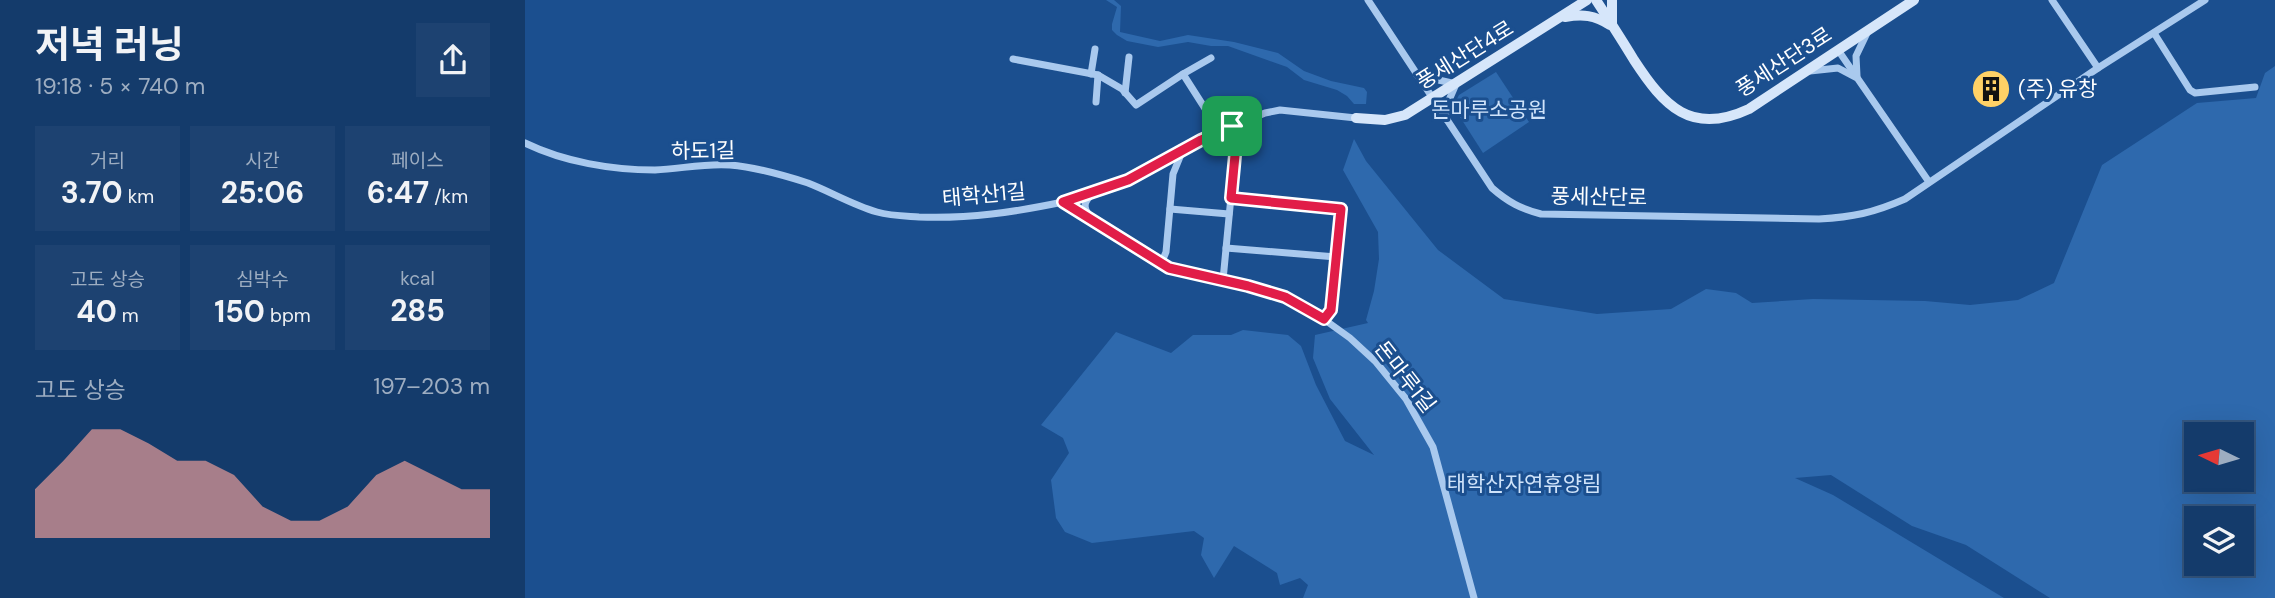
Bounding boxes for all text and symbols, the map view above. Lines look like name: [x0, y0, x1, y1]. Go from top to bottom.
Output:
street label: 풍세산단4로: [1411, 14, 1519, 96]
text: 저녁 러닝: [35, 20, 184, 70]
street label: 풍세산단3로: [1731, 21, 1837, 103]
button: share: [416, 23, 490, 97]
building icon: (주) 유창: [1970, 68, 2012, 110]
text: 19:18 · 5 × 740 m: [35, 71, 205, 101]
place label: (주) 유창: [2018, 75, 2097, 103]
pin: [1202, 96, 1262, 156]
park label: 돈마루소공원: [1431, 96, 1547, 124]
icon: arrive: [1213, 107, 1251, 145]
street label: 하도1길: [671, 136, 735, 166]
text: 거리: [90, 148, 125, 173]
text: 시간: [245, 148, 280, 173]
text: 페이스: [391, 148, 444, 173]
text: 3.70: [61, 173, 123, 212]
text: 25:06: [221, 173, 304, 212]
text: 6:47: [367, 173, 429, 212]
street label: 태학산1길: [941, 177, 1027, 213]
street label: 풍세산단로: [1550, 182, 1648, 212]
text: km: [123, 184, 154, 209]
text: /km: [429, 184, 468, 209]
text: kcal: [400, 266, 435, 291]
text: 고도 상승: [70, 267, 145, 292]
text: 심박수: [236, 267, 289, 292]
text: 285: [390, 291, 445, 330]
text: 40: [76, 292, 117, 331]
text: 150: [214, 292, 265, 331]
text: m: [117, 303, 139, 328]
text: bpm: [265, 303, 311, 328]
street label: 돈마루1길: [1368, 335, 1442, 419]
text: 197–203 m: [373, 371, 490, 401]
text: 고도 상승: [35, 375, 126, 405]
north arrow: [2184, 422, 2254, 492]
map controls: [2184, 422, 2254, 576]
park label: 태학산자연휴양림: [1447, 470, 1601, 498]
button: layers: [2184, 506, 2254, 576]

